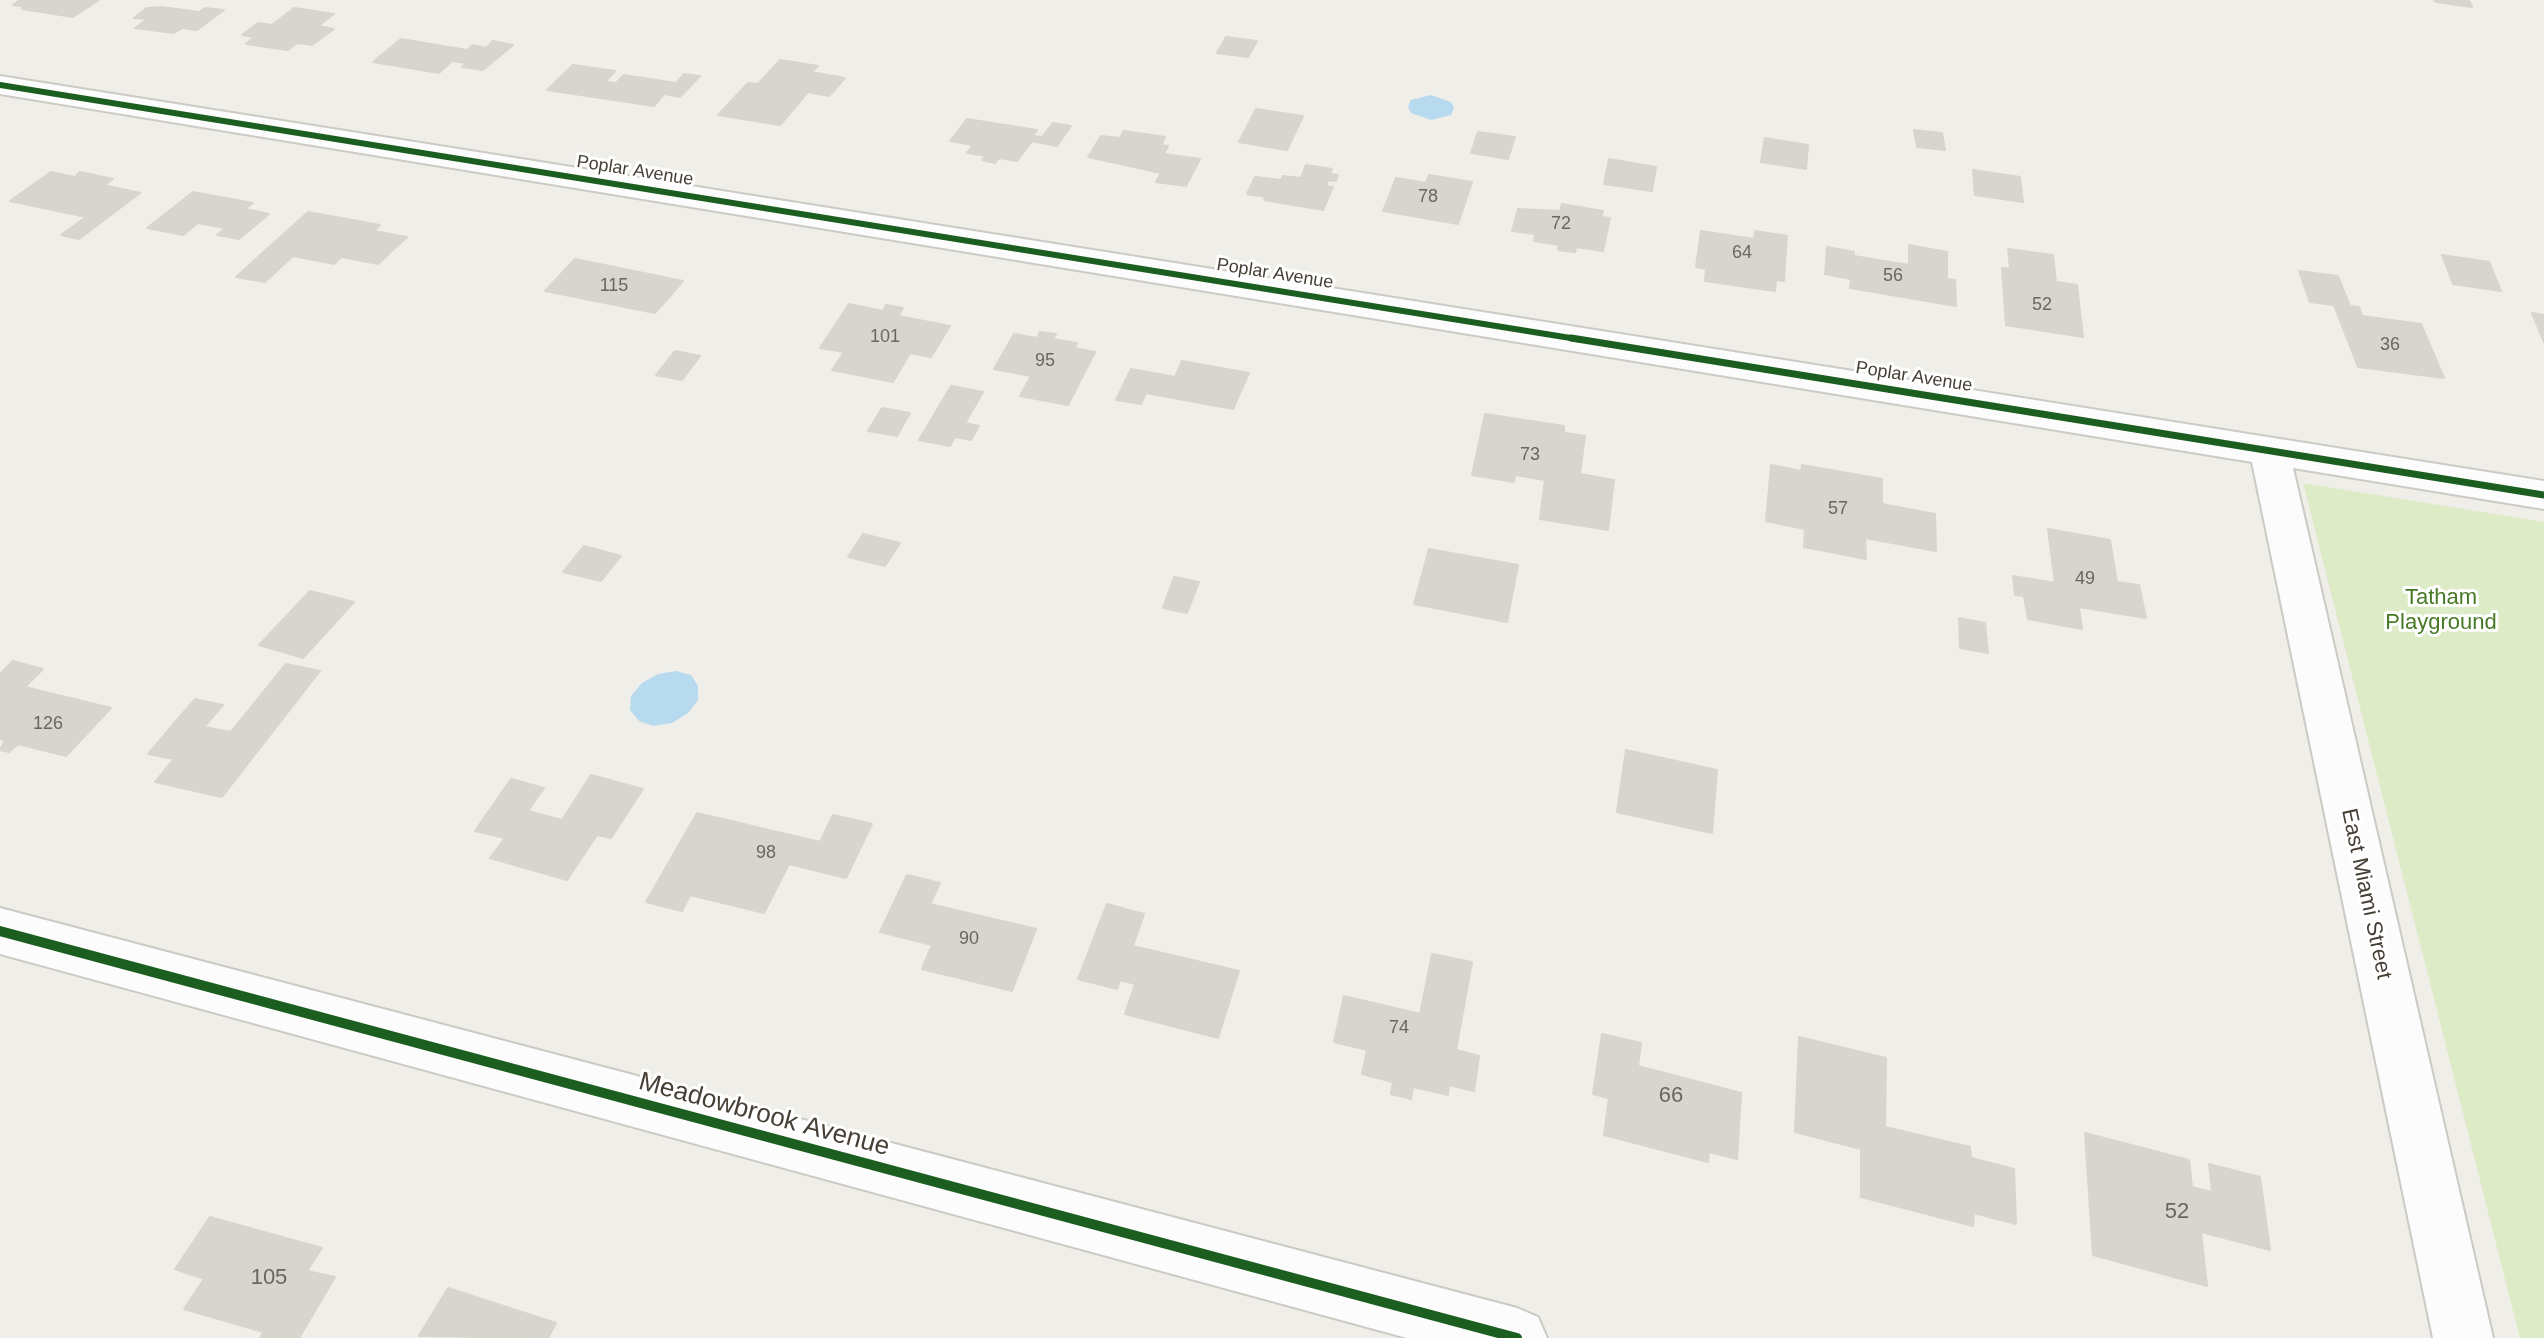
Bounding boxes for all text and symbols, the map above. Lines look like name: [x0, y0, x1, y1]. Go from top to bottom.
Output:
street label: Poplar Avenue: [575, 151, 695, 191]
house number: 78: [1418, 186, 1438, 208]
house number: 72: [1551, 213, 1571, 235]
house number: 64: [1732, 242, 1752, 264]
street label: Poplar Avenue: [1215, 254, 1335, 294]
house number: 56: [1883, 265, 1903, 287]
house number: 115: [600, 275, 628, 297]
house number: 52: [2032, 294, 2052, 316]
house number: 101: [870, 326, 900, 348]
house number: 36: [2380, 334, 2400, 356]
house number: 95: [1035, 350, 1055, 372]
street label: Poplar Avenue: [1854, 357, 1974, 397]
house number: 73: [1520, 444, 1540, 466]
house number: 57: [1828, 498, 1848, 520]
house number: 49: [2075, 568, 2095, 590]
park label: Tatham Playground: [2385, 585, 2497, 636]
house number: 126: [33, 713, 63, 735]
street label: East Miami Street: [2335, 806, 2397, 982]
house number: 98: [756, 842, 776, 864]
house number: 90: [959, 928, 979, 950]
house number: 74: [1389, 1017, 1409, 1039]
street label: Meadowbrook Avenue: [635, 1067, 893, 1163]
house number: 66: [1659, 1083, 1683, 1109]
house number: 52: [2165, 1199, 2189, 1225]
house number: 105: [251, 1265, 287, 1291]

